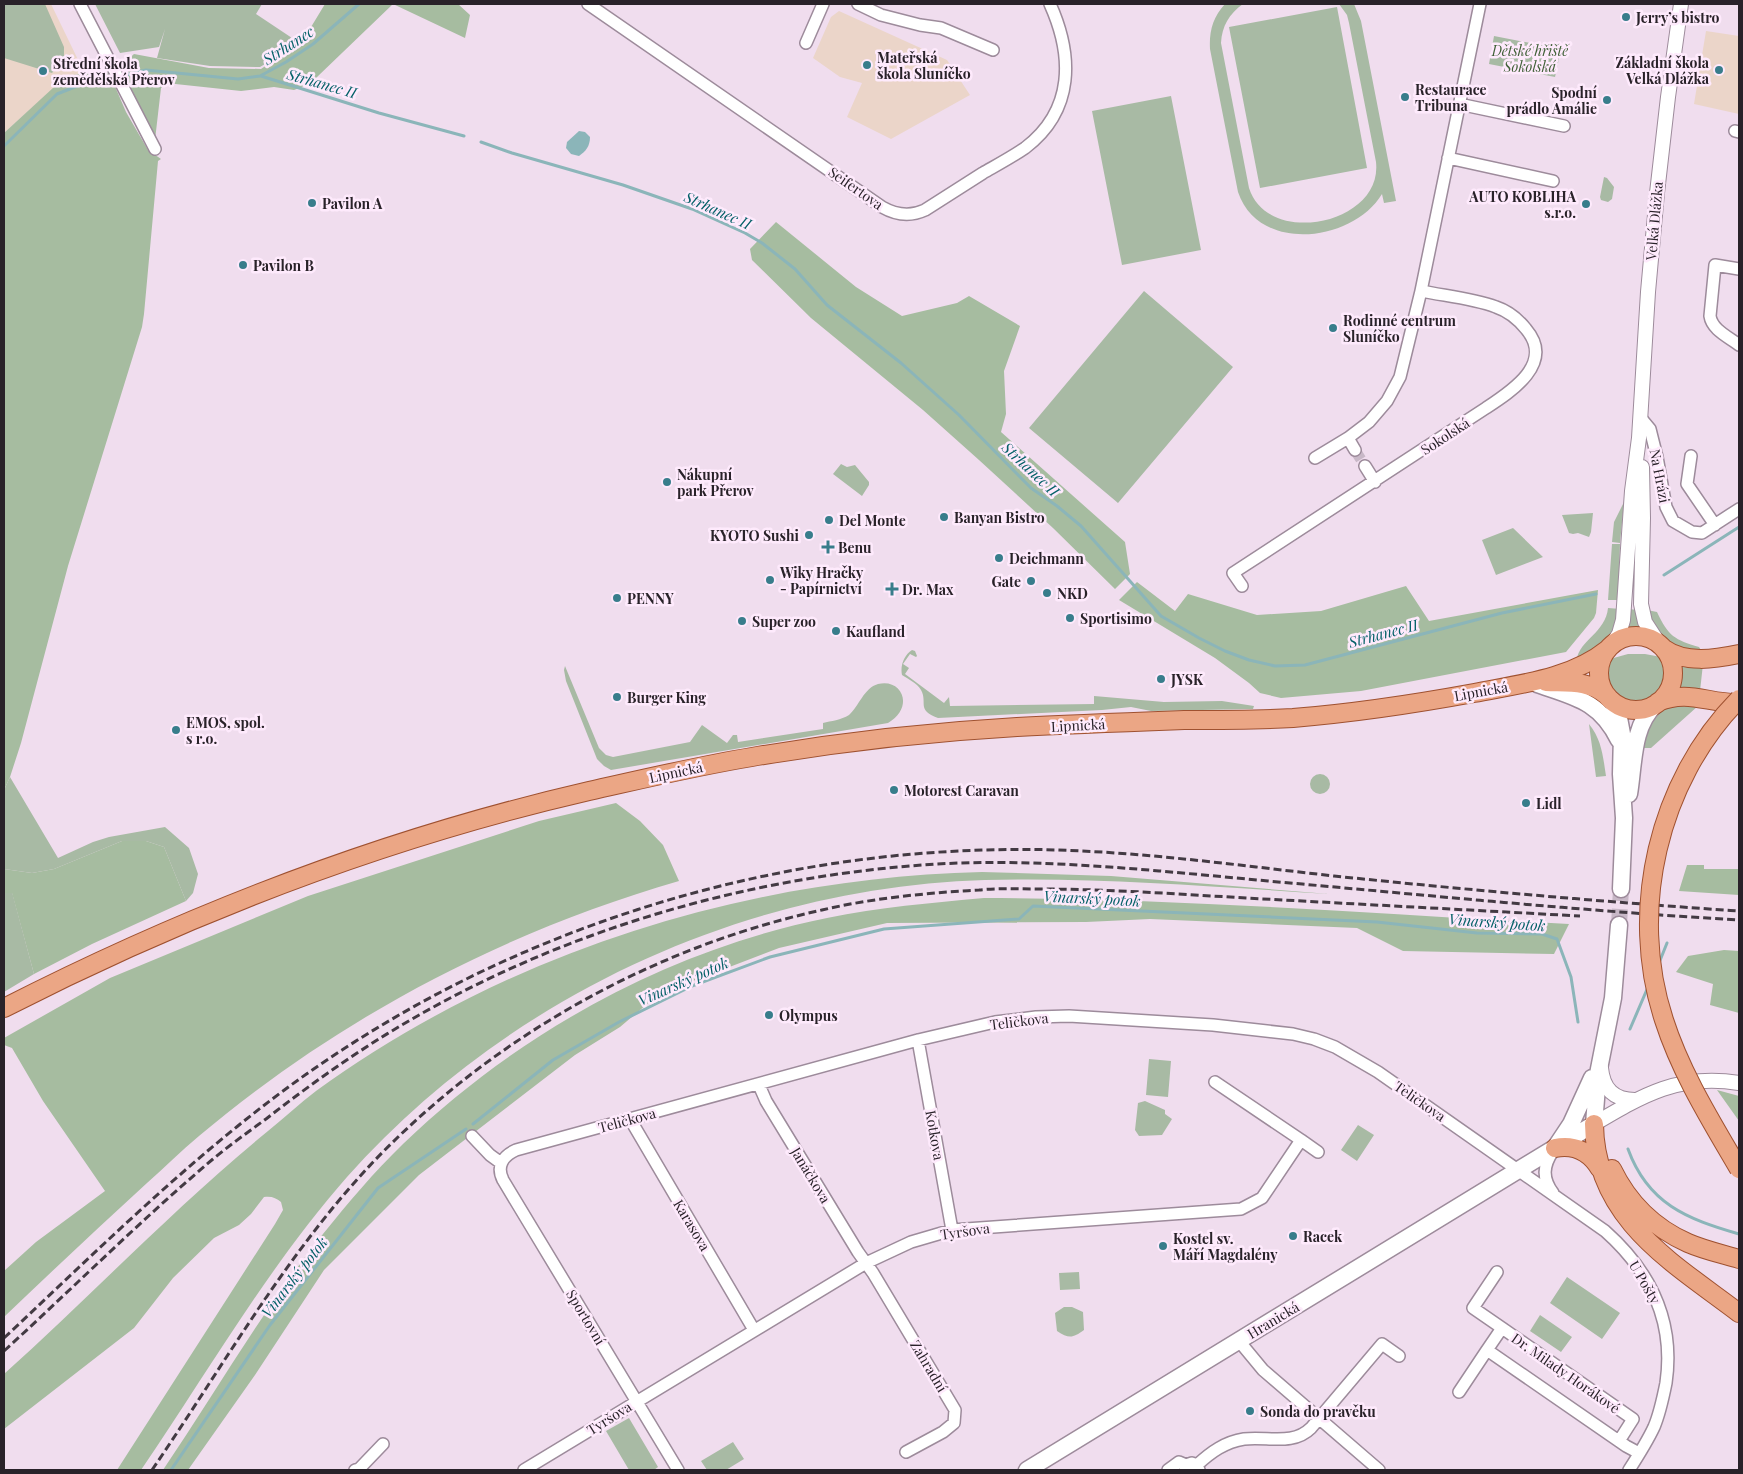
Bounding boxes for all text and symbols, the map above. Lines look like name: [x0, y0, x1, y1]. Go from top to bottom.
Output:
place label: Jerry’s bistro: [1635, 8, 1720, 27]
marker: Jerry’s bistro: [1620, 11, 1632, 23]
water label: Strhanec: [258, 21, 318, 70]
park label: Dětské hřiště Sokolská: [1491, 41, 1570, 76]
place label: Mateřská škola Sluníčko: [877, 48, 971, 83]
place label: Základní škola Velká Dlážka: [1616, 53, 1710, 88]
place label: Střední škola zemědělská Přerov: [53, 54, 176, 89]
marker: Mateřská škola Sluníčko: [861, 59, 873, 71]
water label: Strhanec II: [284, 63, 361, 103]
marker: Základní škola Velká Dlážka: [1713, 64, 1725, 76]
marker: Střední škola zemědělská Přerov: [37, 65, 49, 77]
place label: Restaurace Tribuna: [1415, 80, 1487, 115]
place label: Spodní prádlo Amálie: [1507, 83, 1598, 118]
marker: Restaurace Tribuna: [1399, 91, 1411, 103]
marker: Spodní prádlo Amálie: [1601, 94, 1613, 106]
street label: Seifertova: [825, 162, 887, 214]
street label: Velká Dlážka: [1641, 181, 1667, 262]
water label: Strhanec II: [680, 186, 756, 234]
place label: AUTO KOBLIHA s.r.o.: [1468, 187, 1577, 222]
place label: Pavilon A: [322, 194, 383, 213]
marker: Pavilon A: [306, 197, 318, 209]
marker: AUTO KOBLIHA s.r.o.: [1580, 198, 1592, 210]
place label: Pavilon B: [253, 256, 314, 275]
marker: Pavilon B: [237, 259, 249, 271]
place label: Rodinné centrum Sluníčko: [1343, 311, 1456, 346]
marker: Rodinné centrum Sluníčko: [1327, 322, 1339, 334]
street label: Sokolská: [1417, 413, 1473, 459]
water label: Strhanec II: [997, 437, 1065, 502]
street label: Na Hrázi: [1645, 447, 1675, 505]
place label: Nákupní park Přerov: [677, 465, 755, 500]
marker: Nákupní park Přerov: [661, 476, 673, 488]
place label: Banyan Bistro: [954, 508, 1045, 527]
place label: Del Monte: [839, 511, 906, 530]
marker: Banyan Bistro: [938, 511, 950, 523]
marker: Del Monte: [823, 514, 835, 526]
place label: KYOTO Sushi: [710, 526, 800, 545]
marker: KYOTO Sushi: [803, 529, 815, 541]
place label: Benu: [838, 538, 872, 557]
marker: Benu: [822, 541, 834, 553]
place label: Deichmann: [1009, 549, 1084, 568]
marker: Deichmann: [993, 552, 1005, 564]
place label: Wiky Hračky - Papírnictví: [779, 563, 864, 598]
place label: Gate: [992, 572, 1021, 591]
marker: Wiky Hračky - Papírnictví: [764, 574, 776, 586]
marker: Gate: [1025, 575, 1037, 587]
place label: Dr. Max: [902, 580, 954, 599]
marker: Dr. Max: [886, 583, 898, 595]
place label: NKD: [1057, 584, 1088, 603]
marker: NKD: [1041, 587, 1053, 599]
place label: PENNY: [627, 589, 674, 608]
marker: PENNY: [611, 592, 623, 604]
place label: Sportisimo: [1080, 609, 1152, 628]
place label: Super zoo: [752, 612, 816, 631]
marker: Sportisimo: [1064, 612, 1076, 624]
water label: Strhanec II: [1345, 614, 1422, 652]
marker: Super zoo: [736, 615, 748, 627]
place label: Kaufland: [846, 622, 906, 641]
marker: Kaufland: [830, 625, 842, 637]
place label: JYSK: [1170, 670, 1204, 689]
marker: JYSK: [1155, 673, 1167, 685]
street label: Lipnická: [1453, 677, 1509, 705]
place label: Burger King: [627, 688, 706, 707]
marker: Burger King: [611, 691, 623, 703]
place label: EMOS, spol. s r.o.: [186, 713, 265, 748]
street label: Lipnická: [1050, 714, 1106, 736]
marker: EMOS, spol. s r.o.: [170, 724, 182, 736]
street label: Lipnická: [647, 757, 705, 787]
place label: Motorest Caravan: [904, 781, 1019, 800]
marker: Motorest Caravan: [888, 784, 900, 796]
place label: Lidl: [1536, 794, 1562, 813]
marker: Lidl: [1520, 797, 1532, 809]
water label: Vinarský potok: [1043, 885, 1141, 911]
water label: Vinarský potok: [1448, 909, 1546, 935]
water label: Vinarský potok: [635, 952, 732, 1010]
place label: Olympus: [779, 1006, 838, 1025]
street label: Teličkova: [989, 1008, 1049, 1034]
marker: Olympus: [763, 1009, 775, 1021]
street label: Teličkova: [1391, 1076, 1450, 1126]
street label: Teličkova: [596, 1103, 658, 1137]
street label: Kotkova: [921, 1109, 949, 1161]
street label: Janáčkova: [786, 1143, 835, 1206]
street label: Karasova: [669, 1196, 715, 1254]
street label: Tyršova: [939, 1218, 991, 1244]
place label: Racek: [1303, 1227, 1343, 1246]
place label: Kostel sv. Máří Magdalény: [1173, 1229, 1278, 1264]
marker: Racek: [1287, 1230, 1299, 1242]
water label: Vinarský potok: [256, 1232, 332, 1321]
marker: Kostel sv. Máří Magdalény: [1157, 1240, 1169, 1252]
street label: U Pošty: [1625, 1257, 1665, 1307]
street label: Sportovní: [562, 1286, 610, 1348]
street label: Hranická: [1243, 1297, 1303, 1343]
street label: Dr. Milady Horákové: [1508, 1328, 1624, 1418]
street label: Zahradní: [906, 1337, 952, 1395]
street label: Tyršova: [583, 1397, 635, 1439]
place label: Sonda do pravěku: [1260, 1402, 1376, 1421]
marker: Sonda do pravěku: [1244, 1405, 1256, 1417]

